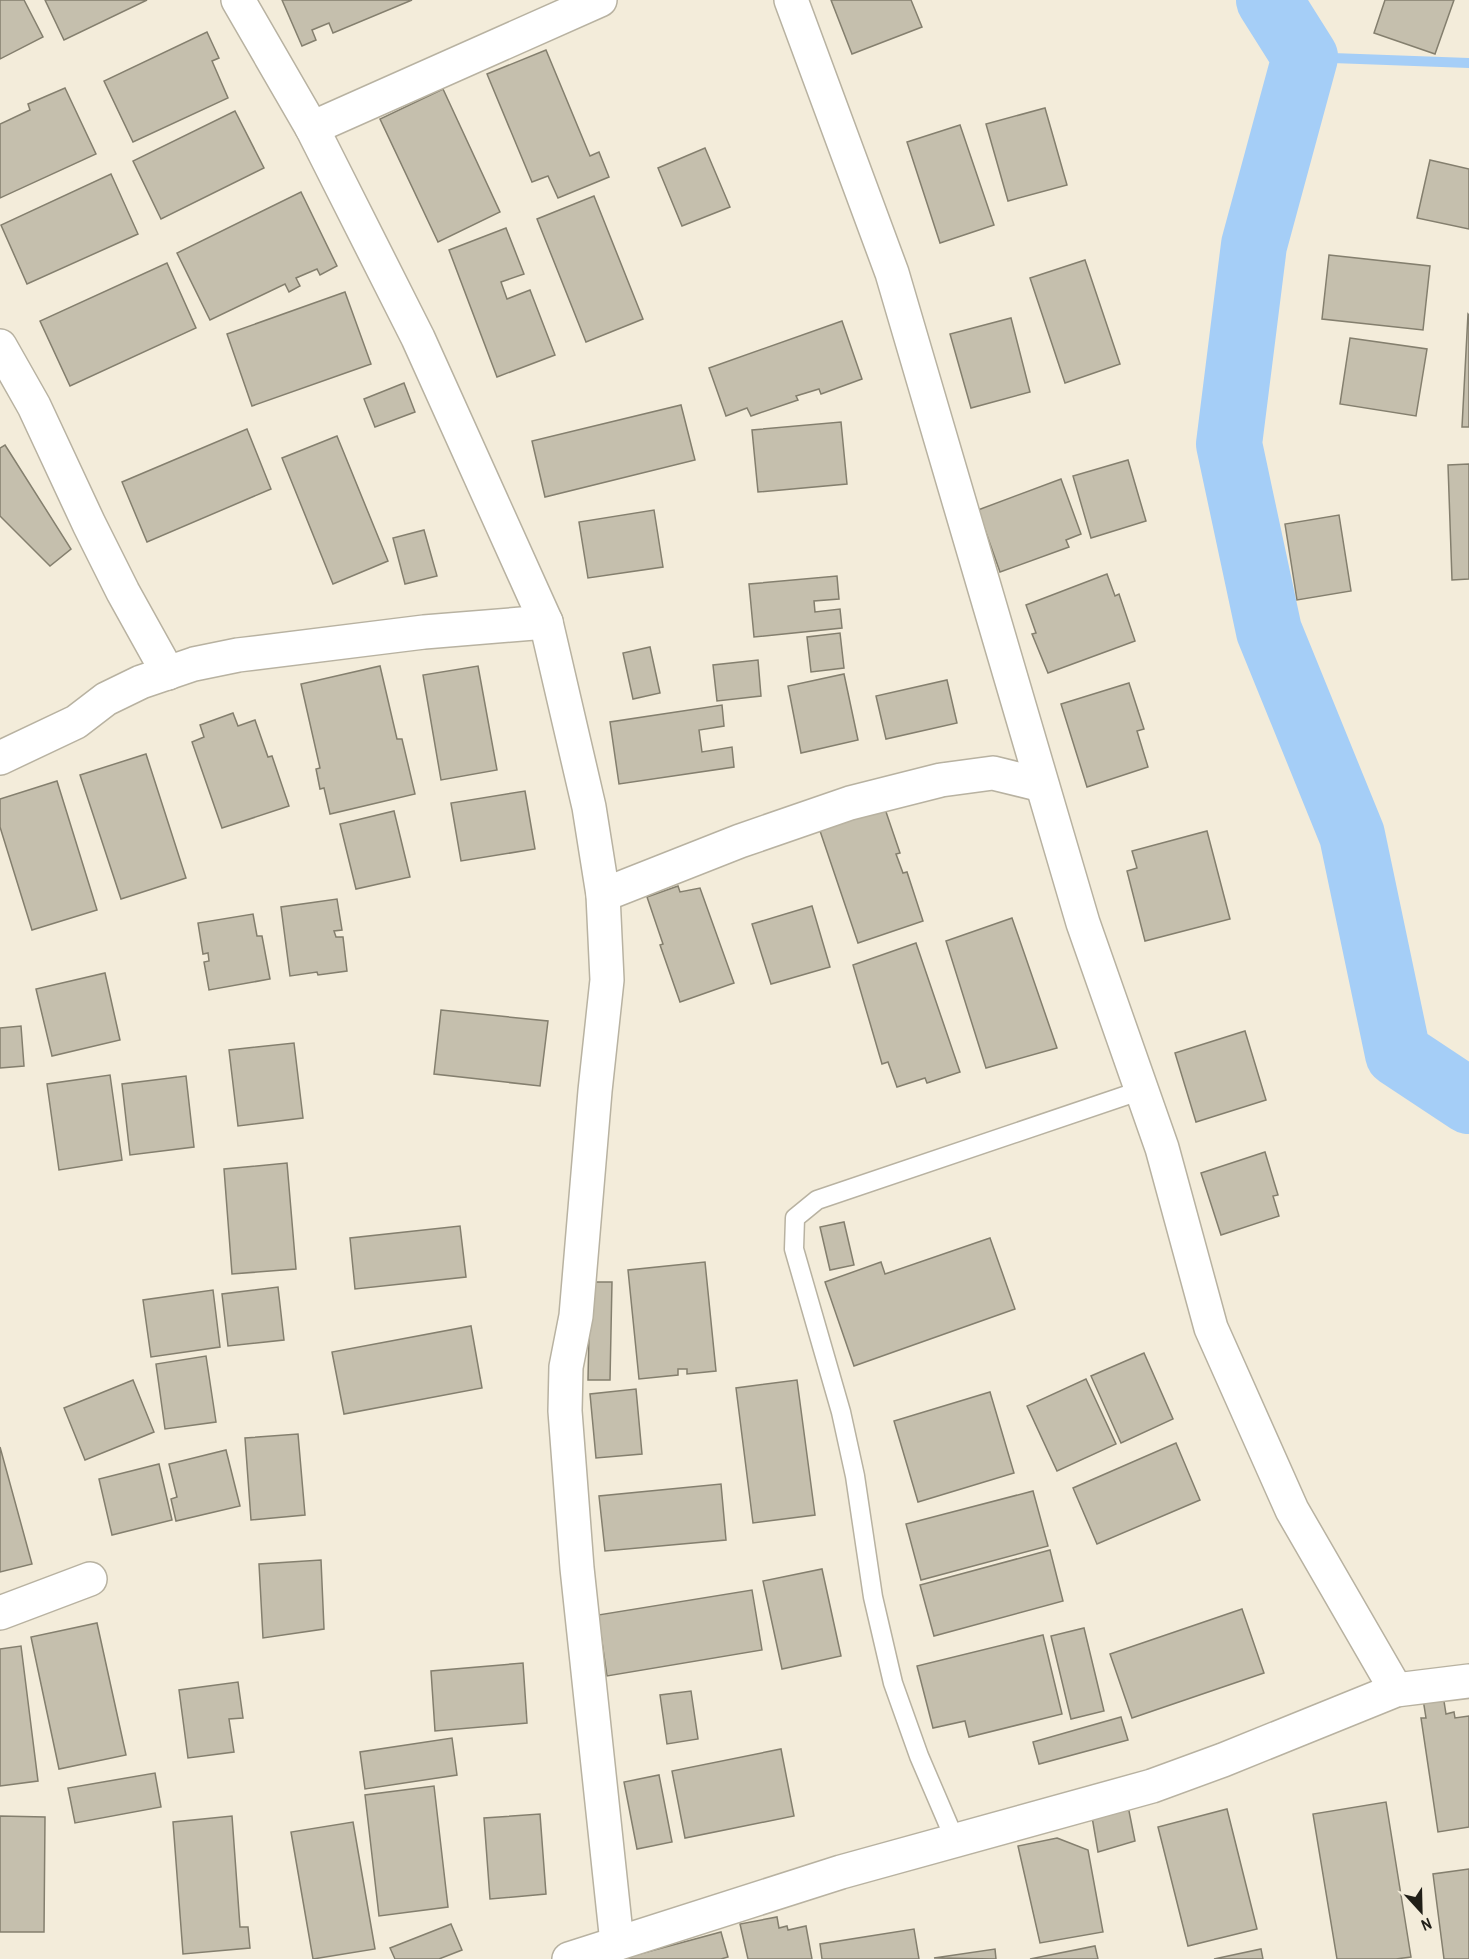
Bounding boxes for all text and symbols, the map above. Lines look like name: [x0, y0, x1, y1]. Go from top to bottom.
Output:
north arrow: [1391, 1881, 1451, 1941]
text: N: [1418, 1913, 1435, 1937]

